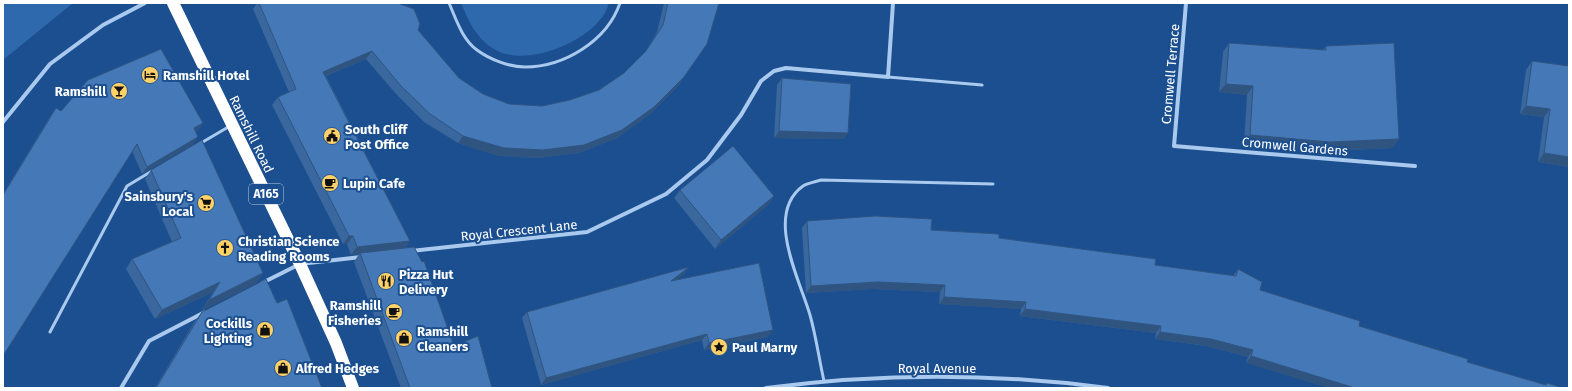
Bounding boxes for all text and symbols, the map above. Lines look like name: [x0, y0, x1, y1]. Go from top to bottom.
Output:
street label: Cromwell Terrace: [1159, 23, 1182, 125]
hotel icon: Ramshill Hotel: [140, 65, 160, 85]
place label: Ramshill Hotel: [163, 68, 249, 83]
bar icon: Ramshill: [109, 81, 129, 101]
place label: Ramshill: [55, 84, 106, 99]
street label: Ramshill Road: [226, 93, 277, 175]
place label: South Cliff Post Office: [345, 122, 409, 152]
public building icon: South Cliff Post Office: [322, 126, 342, 146]
street label: Cromwell Gardens: [1241, 134, 1349, 159]
cafe icon: Lupin Cafe: [320, 173, 340, 193]
place label: Lupin Cafe: [343, 176, 405, 191]
road number: A165: [249, 184, 283, 204]
place label: Sainsbury's Local: [125, 189, 194, 219]
supermarket icon: Sainsbury's Local: [196, 193, 216, 213]
street label: Royal Crescent Lane: [460, 217, 578, 244]
place label: Christian Science Reading Rooms: [238, 234, 340, 264]
church icon: Christian Science Reading Rooms: [215, 238, 235, 258]
place label: Pizza Hut Delivery: [399, 267, 455, 297]
restaurant icon: Pizza Hut Delivery: [376, 271, 396, 291]
place label: Ramshill Fisheries: [328, 298, 382, 328]
cafe icon: Ramshill Fisheries: [384, 302, 404, 322]
place label: Cockills Lighting: [204, 316, 253, 346]
shop icon: Cockills Lighting: [255, 320, 275, 340]
place label: Ramshill Cleaners: [417, 324, 469, 354]
shop icon: Ramshill Cleaners: [394, 328, 414, 348]
place icon: Paul Marny: [709, 337, 729, 357]
place label: Paul Marny: [732, 340, 798, 355]
shop icon: Alfred Hedges: [273, 358, 293, 378]
place label: Alfred Hedges: [295, 361, 380, 376]
street label: Royal Avenue: [898, 361, 976, 376]

